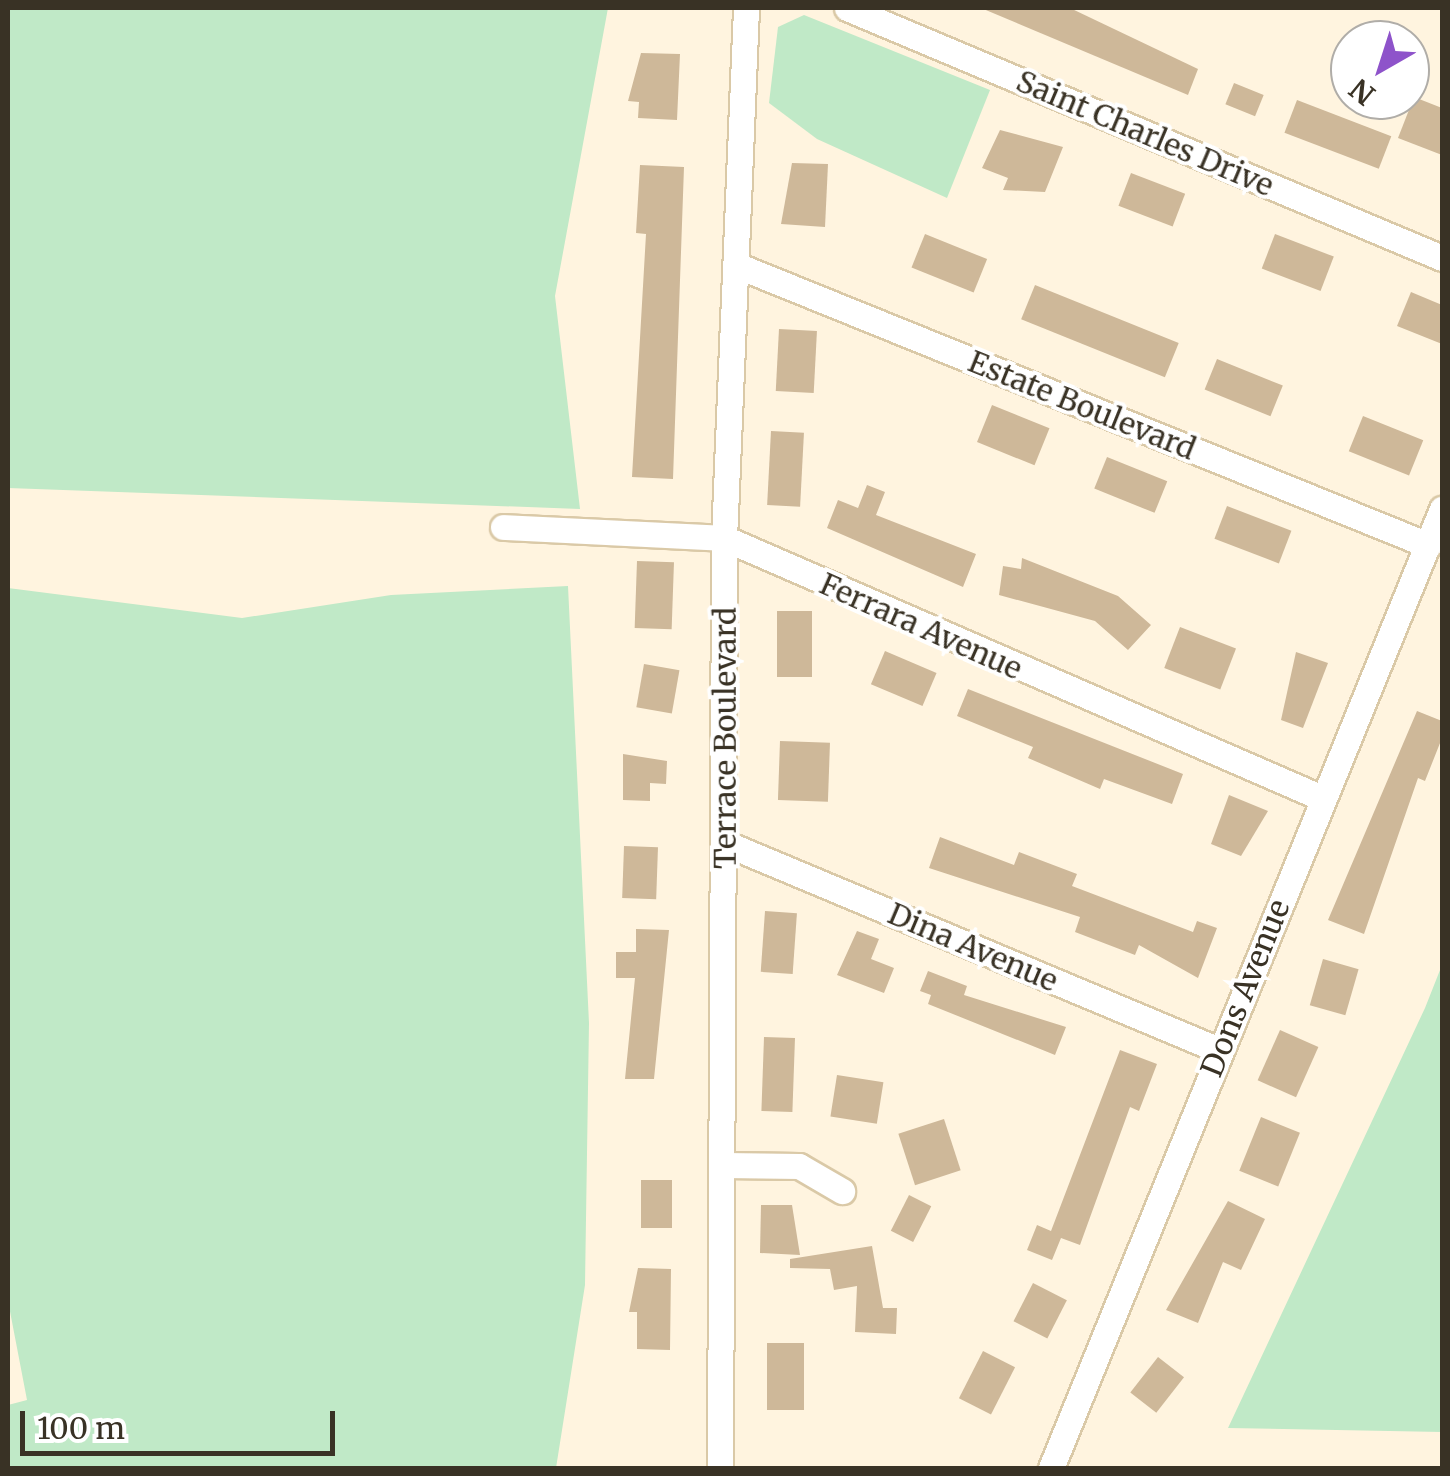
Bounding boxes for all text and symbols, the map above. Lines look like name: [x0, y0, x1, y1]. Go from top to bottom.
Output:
north arrow: [1330, 20, 1430, 120]
street label: Saint Charles Drive: [1011, 63, 1279, 203]
text: N: [1342, 71, 1382, 113]
street label: Estate Boulevard: [963, 343, 1201, 467]
street label: Ferrara Avenue: [814, 565, 1028, 687]
street label: Terrace Boulevard: [707, 607, 743, 869]
street label: Dons Avenue: [1193, 894, 1297, 1082]
street label: Dina Avenue: [883, 895, 1063, 999]
scale bar: [25, 1391, 340, 1453]
text: 100 m: [37, 1409, 125, 1447]

